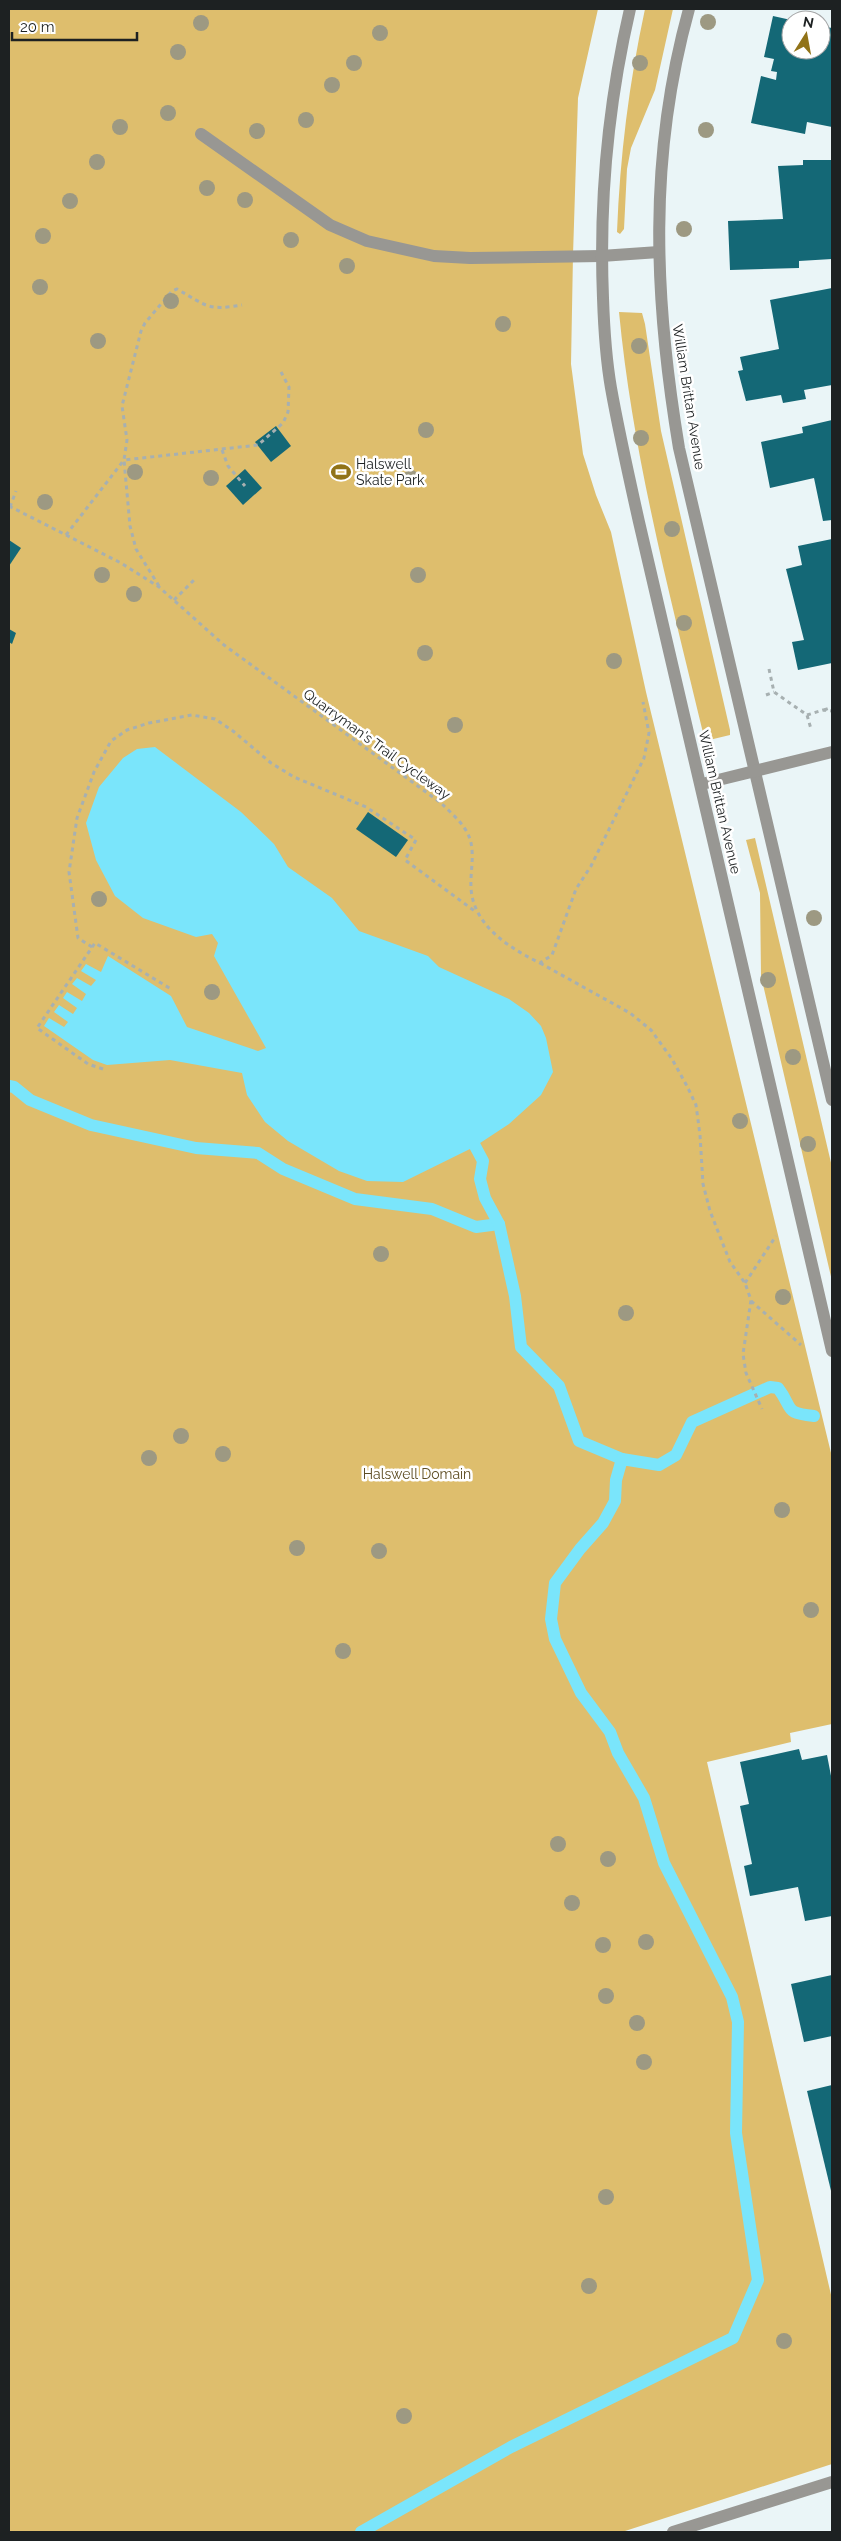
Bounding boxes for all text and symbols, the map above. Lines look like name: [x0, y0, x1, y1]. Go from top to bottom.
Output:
scale bar: [12, 10, 138, 42]
north arrow: [781, 10, 831, 60]
text: N: [802, 13, 815, 31]
text: 20 m: [20, 18, 55, 36]
street label: William Brittan Avenue: [670, 323, 708, 471]
place label: Halswell Skate Park: [356, 456, 425, 488]
sports icon: Halswell Skate Park: [330, 461, 352, 483]
street label: Quarryman's Trail Cycleway: [301, 685, 454, 803]
street label: William Brittan Avenue: [696, 729, 744, 875]
park label: Halswell Domain: [363, 1466, 471, 1482]

